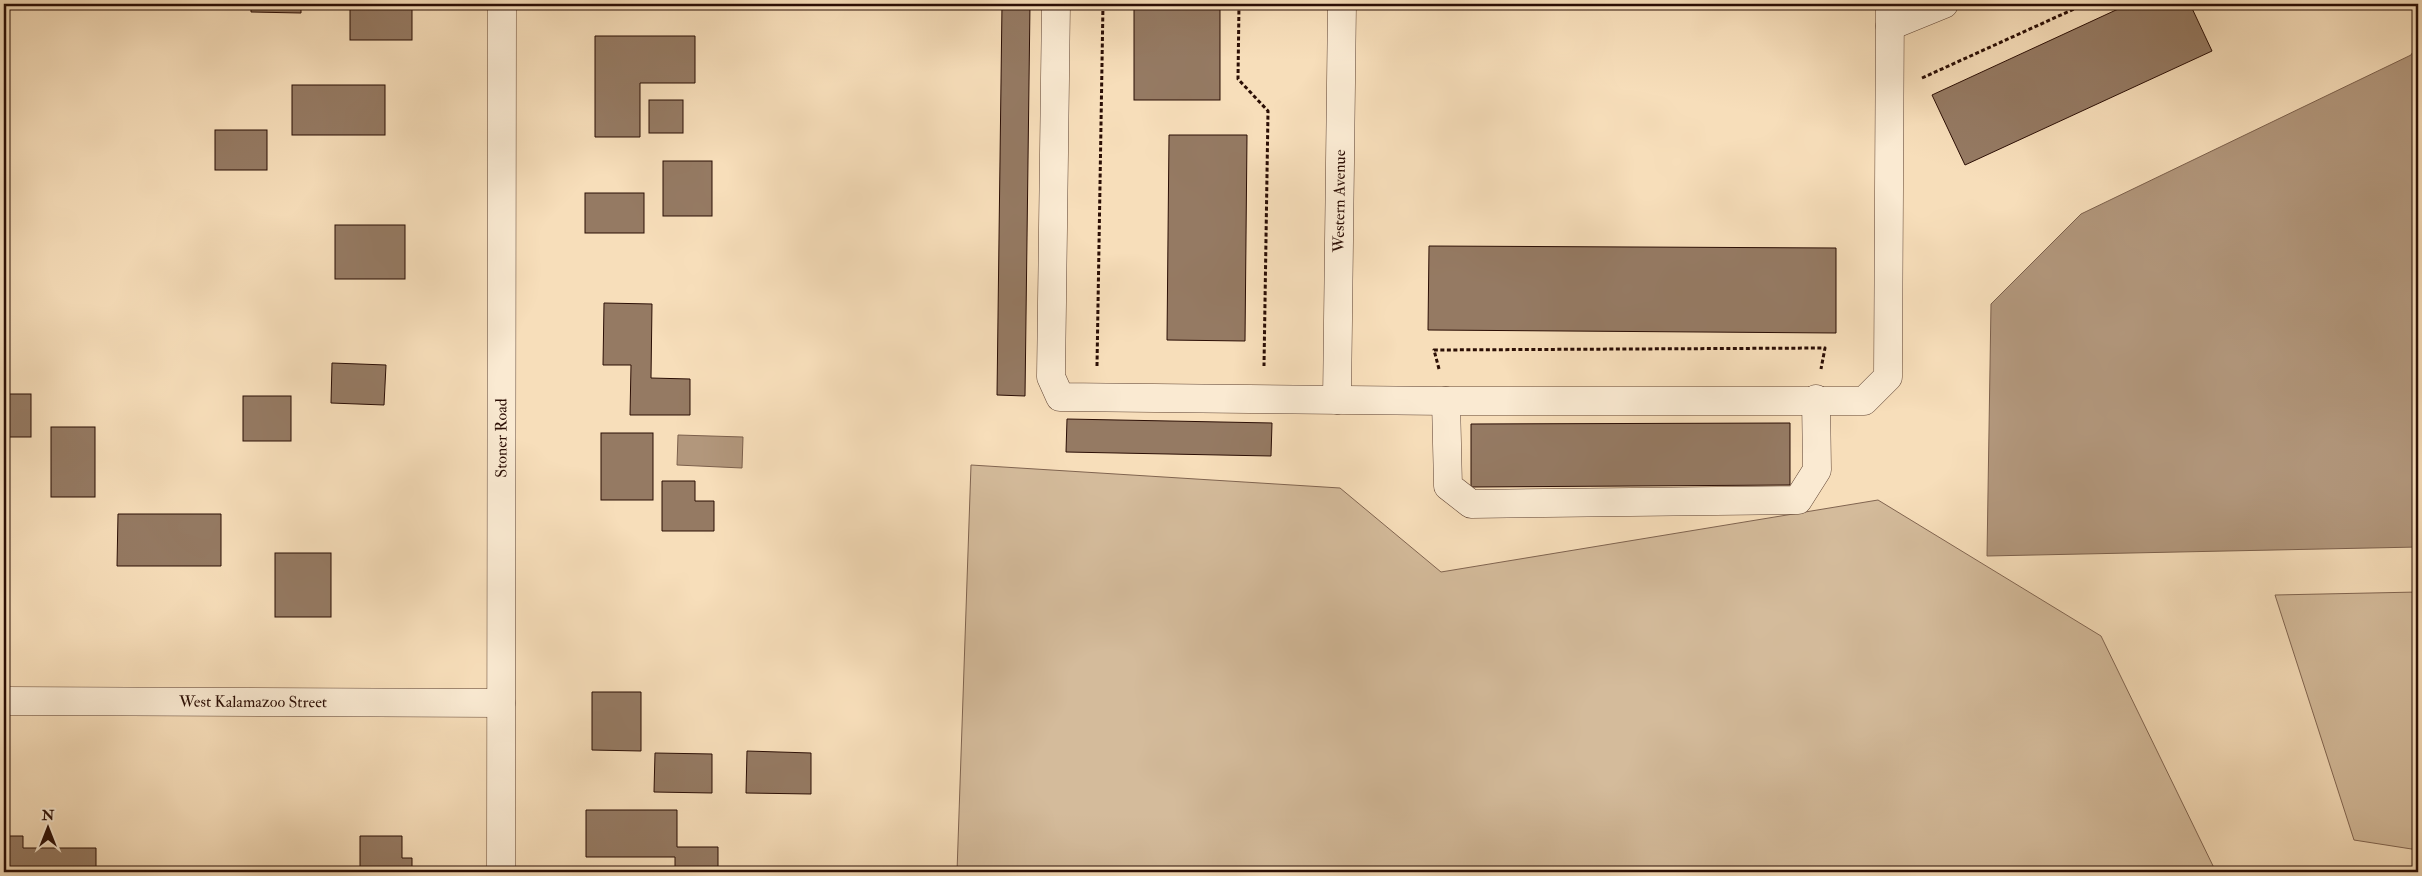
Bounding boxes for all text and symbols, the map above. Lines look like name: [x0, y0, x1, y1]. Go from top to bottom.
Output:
street label: Western Avenue: [1329, 149, 1350, 254]
street label: Stoner Road: [491, 398, 512, 478]
street label: West Kalamazoo Street: [178, 692, 327, 712]
north arrow: [22, 804, 72, 854]
text: N: [41, 807, 55, 824]

